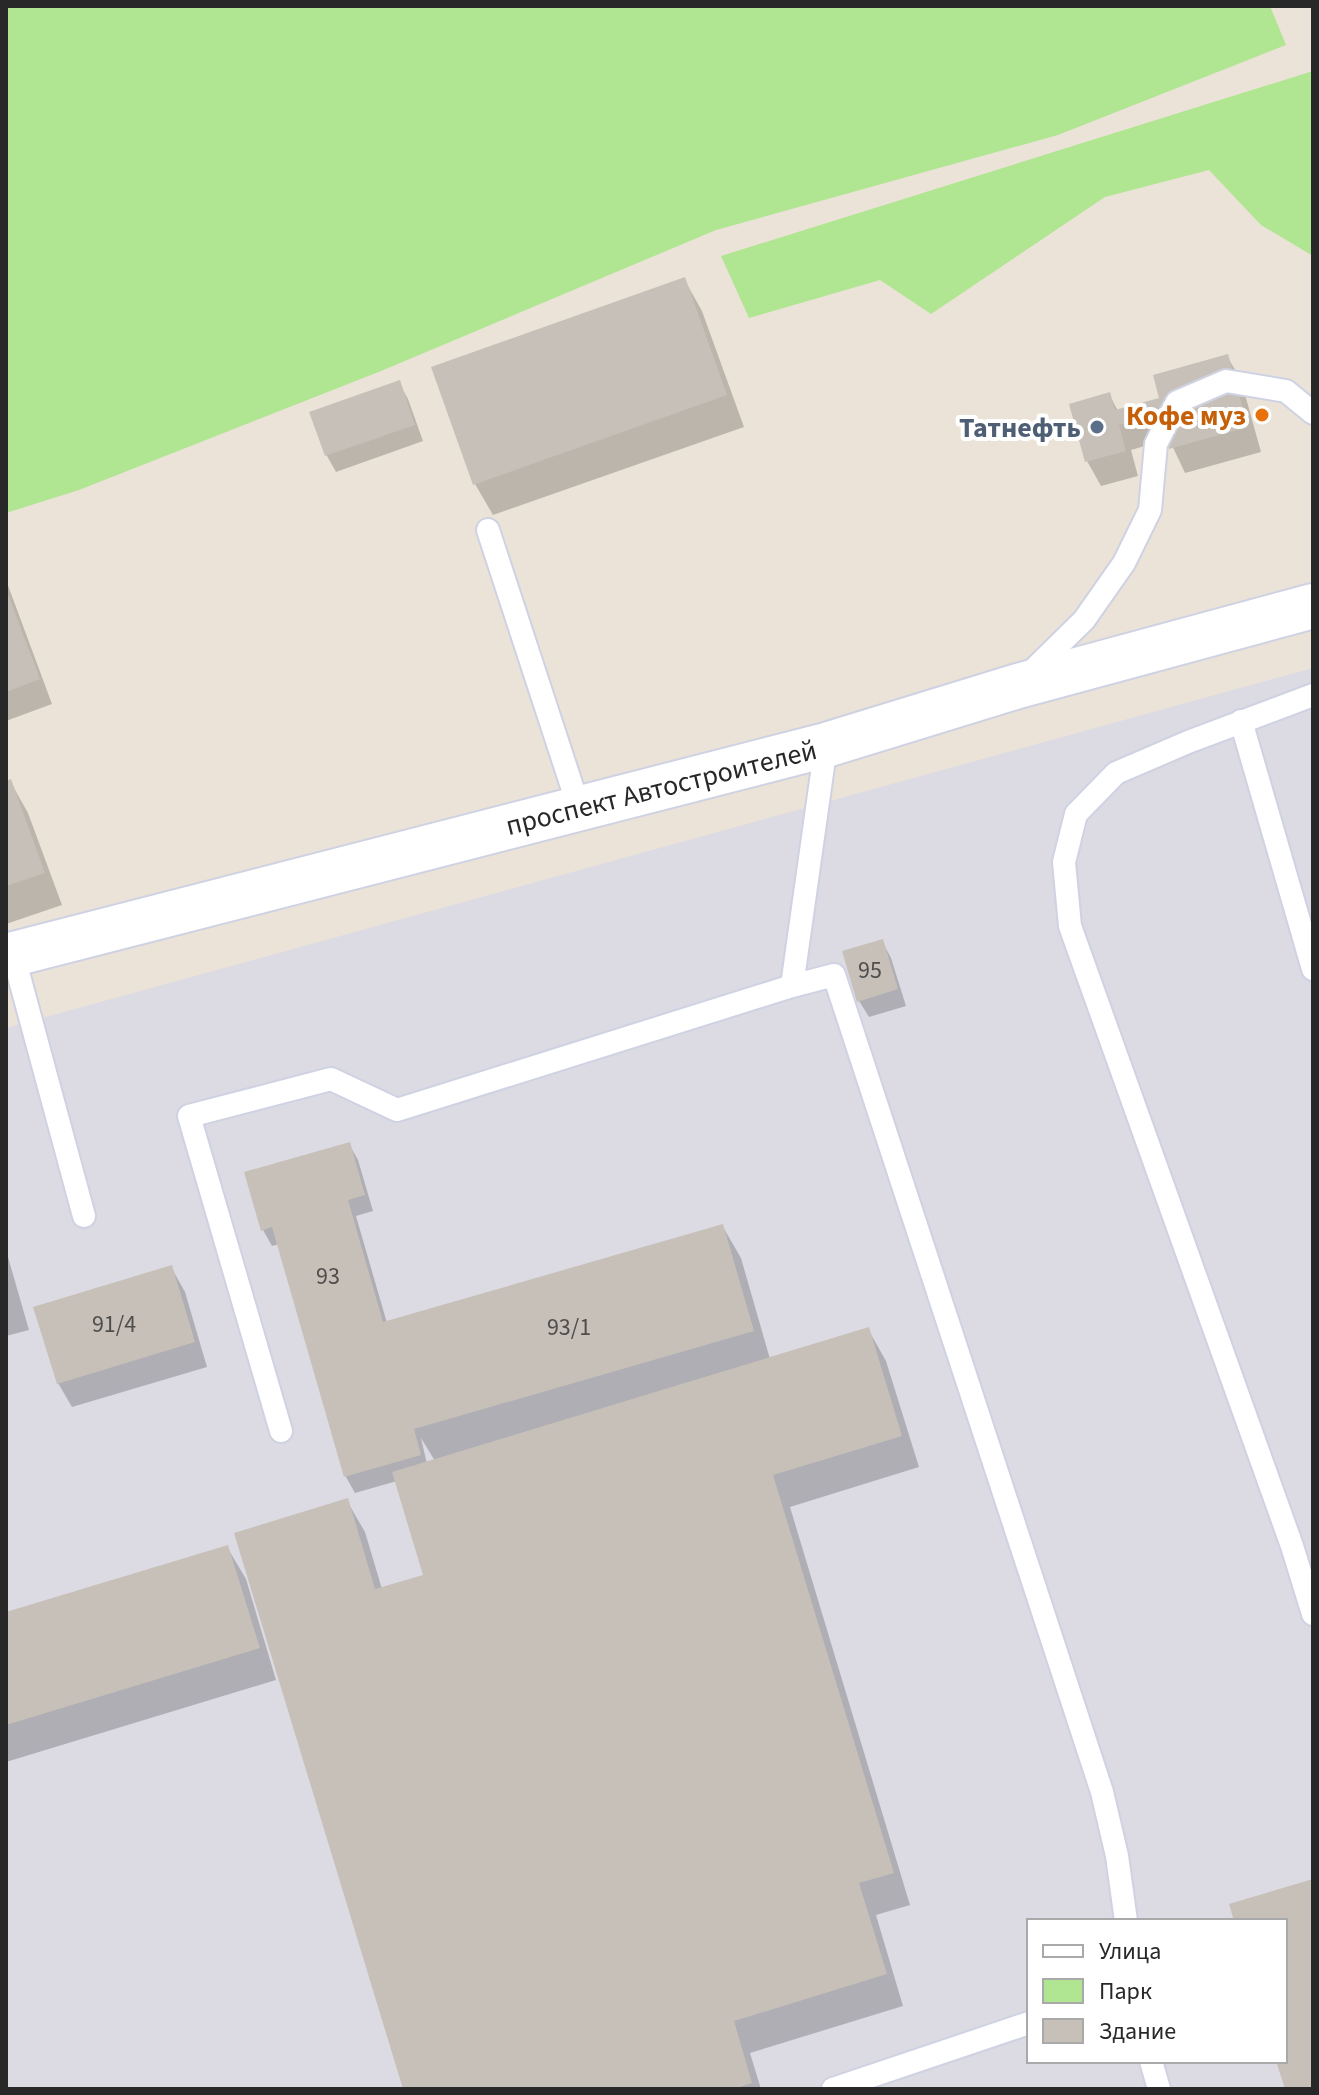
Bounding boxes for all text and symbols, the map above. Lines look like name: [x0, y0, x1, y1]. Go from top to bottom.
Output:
place label: Кофе муз: [1126, 396, 1246, 436]
marker: Кофе муз: [1253, 406, 1271, 424]
place label: Татнефть: [959, 408, 1081, 448]
marker: Татнефть: [1088, 418, 1106, 436]
street label: проспект Автостроителей: [501, 730, 821, 846]
house number: 95: [858, 953, 882, 988]
house number: 93: [316, 1259, 340, 1294]
house number: 91/4: [92, 1307, 136, 1342]
house number: 93/1: [547, 1310, 591, 1345]
legend: [1027, 1919, 1287, 2063]
text: Улица: [1099, 1934, 1161, 1969]
text: Парк: [1099, 1974, 1152, 2009]
text: Здание: [1099, 2014, 1176, 2049]

